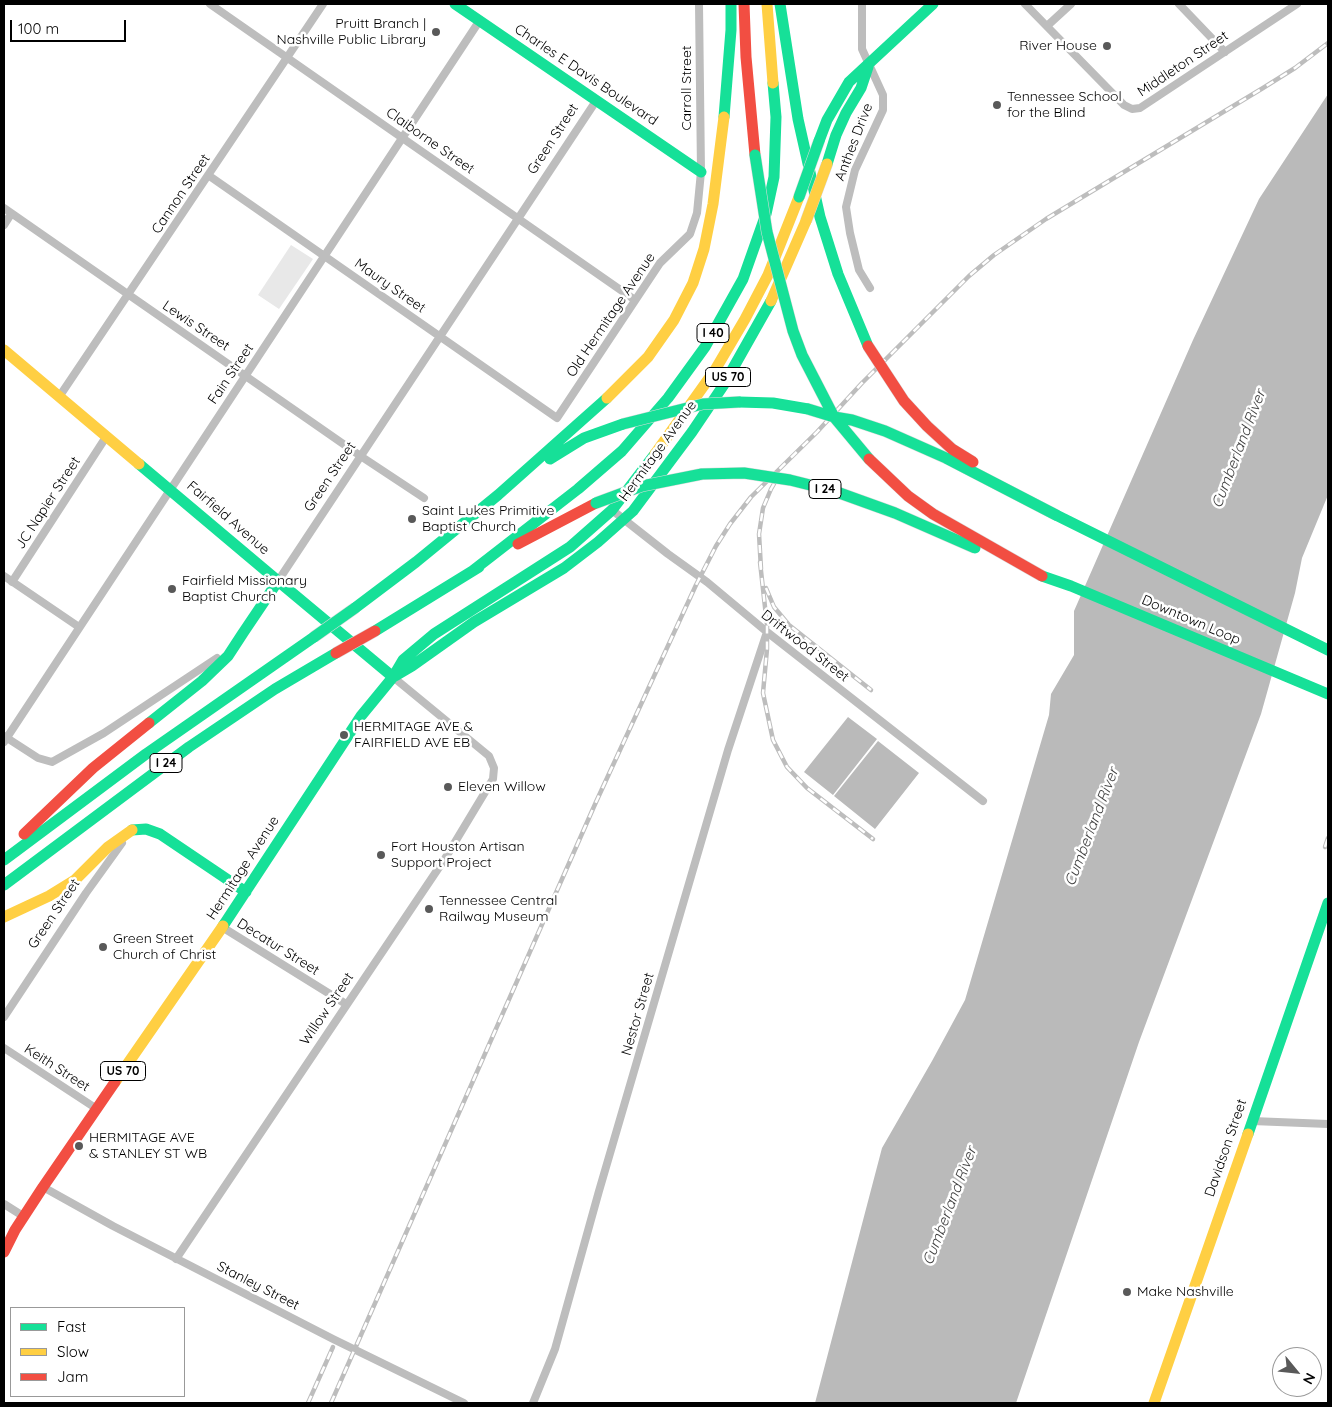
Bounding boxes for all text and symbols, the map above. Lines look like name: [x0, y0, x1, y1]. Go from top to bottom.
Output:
scale bar: [12, 10, 129, 42]
place label: Pruitt Branch | Nashville Public Library: [276, 16, 426, 48]
text: 100 m: [18, 19, 59, 38]
street label: Charles E Davis Boulevard: [511, 21, 661, 129]
marker: Pruitt Branch | Nashville Public Library: [430, 26, 442, 38]
street label: Middleton Street: [1134, 27, 1232, 101]
place label: River House: [1019, 38, 1097, 54]
marker: River House: [1101, 40, 1113, 52]
street label: Carroll Street: [679, 45, 695, 131]
place label: Tennessee School for the Blind: [1007, 89, 1122, 121]
marker: Tennessee School for the Blind: [991, 99, 1003, 111]
street label: Green Street: [524, 101, 582, 177]
street label: Anthes Drive: [831, 101, 877, 183]
street label: Claiborne Street: [382, 104, 478, 178]
street label: Cannon Street: [148, 151, 214, 237]
street label: Old Hermitage Avenue: [563, 250, 659, 380]
street label: Maury Street: [351, 255, 429, 317]
street label: Lewis Street: [159, 297, 233, 355]
road number: I 40: [697, 323, 729, 342]
street label: Fain Street: [205, 341, 257, 407]
road number: US 70: [706, 368, 750, 387]
water label: Cumberland River: [1208, 387, 1270, 511]
street label: Hermitage Avenue: [616, 397, 700, 505]
street label: Green Street: [300, 439, 360, 515]
street label: JC Napier Street: [12, 454, 84, 552]
street label: Fairfield Avenue: [183, 478, 273, 558]
road number: I 24: [809, 479, 841, 498]
place label: Saint Lukes Primitive Baptist Church: [422, 503, 554, 536]
marker: Saint Lukes Primitive Baptist Church: [406, 513, 418, 525]
place label: Fairfield Missionary Baptist Church: [182, 573, 307, 606]
marker: Fairfield Missionary Baptist Church: [166, 583, 178, 595]
street label: Downtown Loop: [1139, 592, 1243, 648]
street label: Driftwood Street: [758, 606, 852, 686]
place label: HERMITAGE AVE & FAIRFIELD AVE EB: [354, 719, 473, 752]
marker: HERMITAGE AVE & FAIRFIELD AVE EB: [338, 729, 350, 741]
road number: I 24: [150, 754, 182, 772]
water label: Cumberland River: [1061, 765, 1123, 889]
place label: Eleven Willow: [458, 779, 546, 795]
marker: Eleven Willow: [442, 781, 454, 793]
street label: Hermitage Avenue: [203, 813, 283, 923]
place label: Fort Houston Artisan Support Project: [391, 839, 525, 872]
marker: Fort Houston Artisan Support Project: [375, 849, 387, 861]
street label: Green Street: [24, 876, 84, 952]
place label: Tennessee Central Railway Museum: [439, 893, 557, 926]
marker: Tennessee Central Railway Museum: [423, 903, 435, 915]
street label: Decatur Street: [234, 915, 322, 979]
place label: Green Street Church of Christ: [113, 931, 216, 964]
marker: Green Street Church of Christ: [97, 941, 109, 953]
street label: Willow Street: [297, 970, 357, 1048]
street label: Nestor Street: [618, 971, 658, 1057]
street label: Keith Street: [21, 1041, 93, 1095]
road number: US 70: [100, 1062, 146, 1080]
street label: Davidson Street: [1201, 1097, 1251, 1199]
place label: HERMITAGE AVE & STANLEY ST WB: [89, 1130, 207, 1162]
marker: HERMITAGE AVE & STANLEY ST WB: [73, 1140, 85, 1152]
water label: Cumberland River: [919, 1144, 981, 1268]
street label: Stanley Street: [214, 1258, 302, 1314]
place label: Make Nashville: [1137, 1284, 1234, 1300]
marker: Make Nashville: [1121, 1286, 1133, 1298]
legend: [10, 1307, 185, 1397]
text: Fast: [57, 1317, 86, 1336]
text: Slow: [57, 1342, 89, 1361]
north arrow: [1272, 1347, 1322, 1397]
text: Jam: [57, 1367, 88, 1386]
text: N: [1299, 1370, 1320, 1387]

